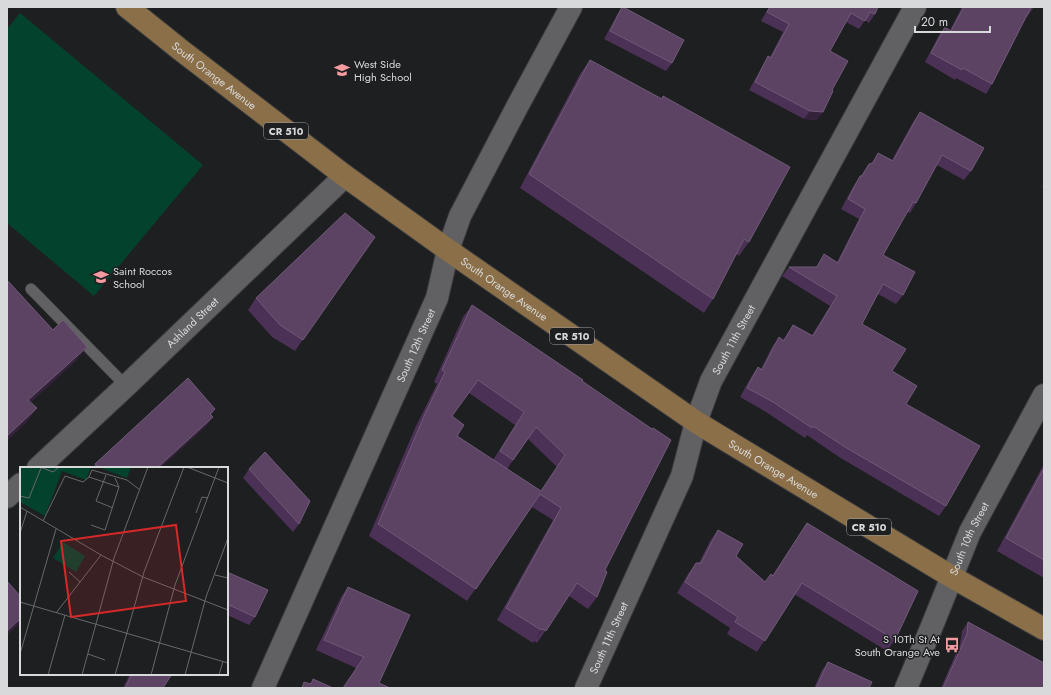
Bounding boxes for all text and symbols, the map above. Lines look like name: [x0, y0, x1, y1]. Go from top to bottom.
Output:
scale bar: [915, 8, 990, 34]
text: 20 m: [921, 13, 948, 31]
street label: South Orange Avenue: [169, 38, 260, 113]
place label: West Side High School: [354, 56, 412, 85]
school or university icon: West Side High School: [333, 61, 351, 79]
road number: CR 510: [264, 123, 308, 139]
street label: South Orange Avenue: [457, 253, 551, 325]
place label: Saint Roccos School: [113, 263, 173, 292]
school or university icon: Saint Roccos School: [92, 268, 110, 286]
street label: Ashland Street: [162, 293, 222, 351]
street label: South 11th Street: [708, 302, 759, 378]
street label: South 12th Street: [392, 306, 439, 385]
road number: CR 510: [550, 328, 594, 344]
street label: South Orange Avenue: [725, 435, 822, 502]
inset map: [20, 467, 228, 675]
street label: South 10th Street: [945, 499, 993, 578]
road number: CR 510: [847, 519, 891, 535]
street label: South 11th Street: [585, 599, 632, 676]
place label: S 10Th St At South Orange Ave: [855, 631, 940, 660]
bus stop icon: S 10Th St At South Orange Ave: [943, 636, 961, 654]

